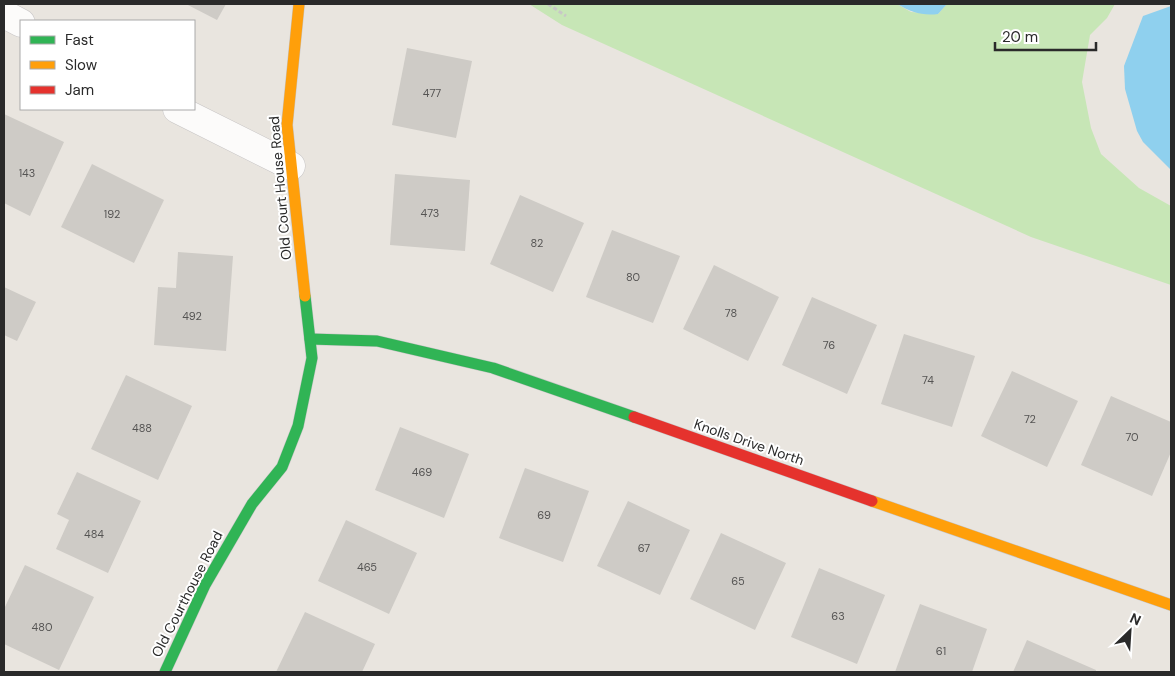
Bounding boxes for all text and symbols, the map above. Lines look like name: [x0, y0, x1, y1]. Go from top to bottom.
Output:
legend: [20, 20, 195, 110]
scale bar: [995, 20, 1096, 52]
text: 20 m: [1002, 27, 1038, 47]
text: Fast: [65, 30, 94, 50]
text: Slow: [65, 55, 98, 75]
text: Jam: [65, 80, 94, 100]
house number: 477: [423, 86, 441, 100]
street label: Old Court House Road: [265, 115, 295, 261]
house number: 143: [19, 166, 35, 180]
house number: 473: [421, 206, 439, 220]
house number: 192: [104, 207, 120, 221]
house number: 82: [531, 236, 543, 250]
house number: 80: [626, 270, 640, 284]
house number: 78: [725, 306, 737, 320]
house number: 492: [182, 309, 202, 323]
house number: 76: [823, 338, 835, 352]
house number: 74: [922, 373, 934, 387]
house number: 72: [1024, 412, 1036, 426]
street label: Knolls Drive North: [692, 415, 806, 469]
house number: 488: [132, 421, 152, 435]
house number: 70: [1125, 430, 1139, 444]
house number: 469: [412, 465, 432, 479]
house number: 69: [537, 508, 551, 522]
house number: 484: [84, 527, 104, 541]
street label: Old Courthouse Road: [147, 528, 227, 660]
house number: 67: [638, 541, 650, 555]
house number: 465: [357, 560, 377, 574]
house number: 65: [731, 574, 745, 588]
north arrow: [1105, 606, 1155, 656]
house number: 63: [831, 609, 845, 623]
text: N: [1127, 609, 1144, 630]
house number: 480: [32, 620, 52, 634]
house number: 61: [936, 644, 946, 658]

